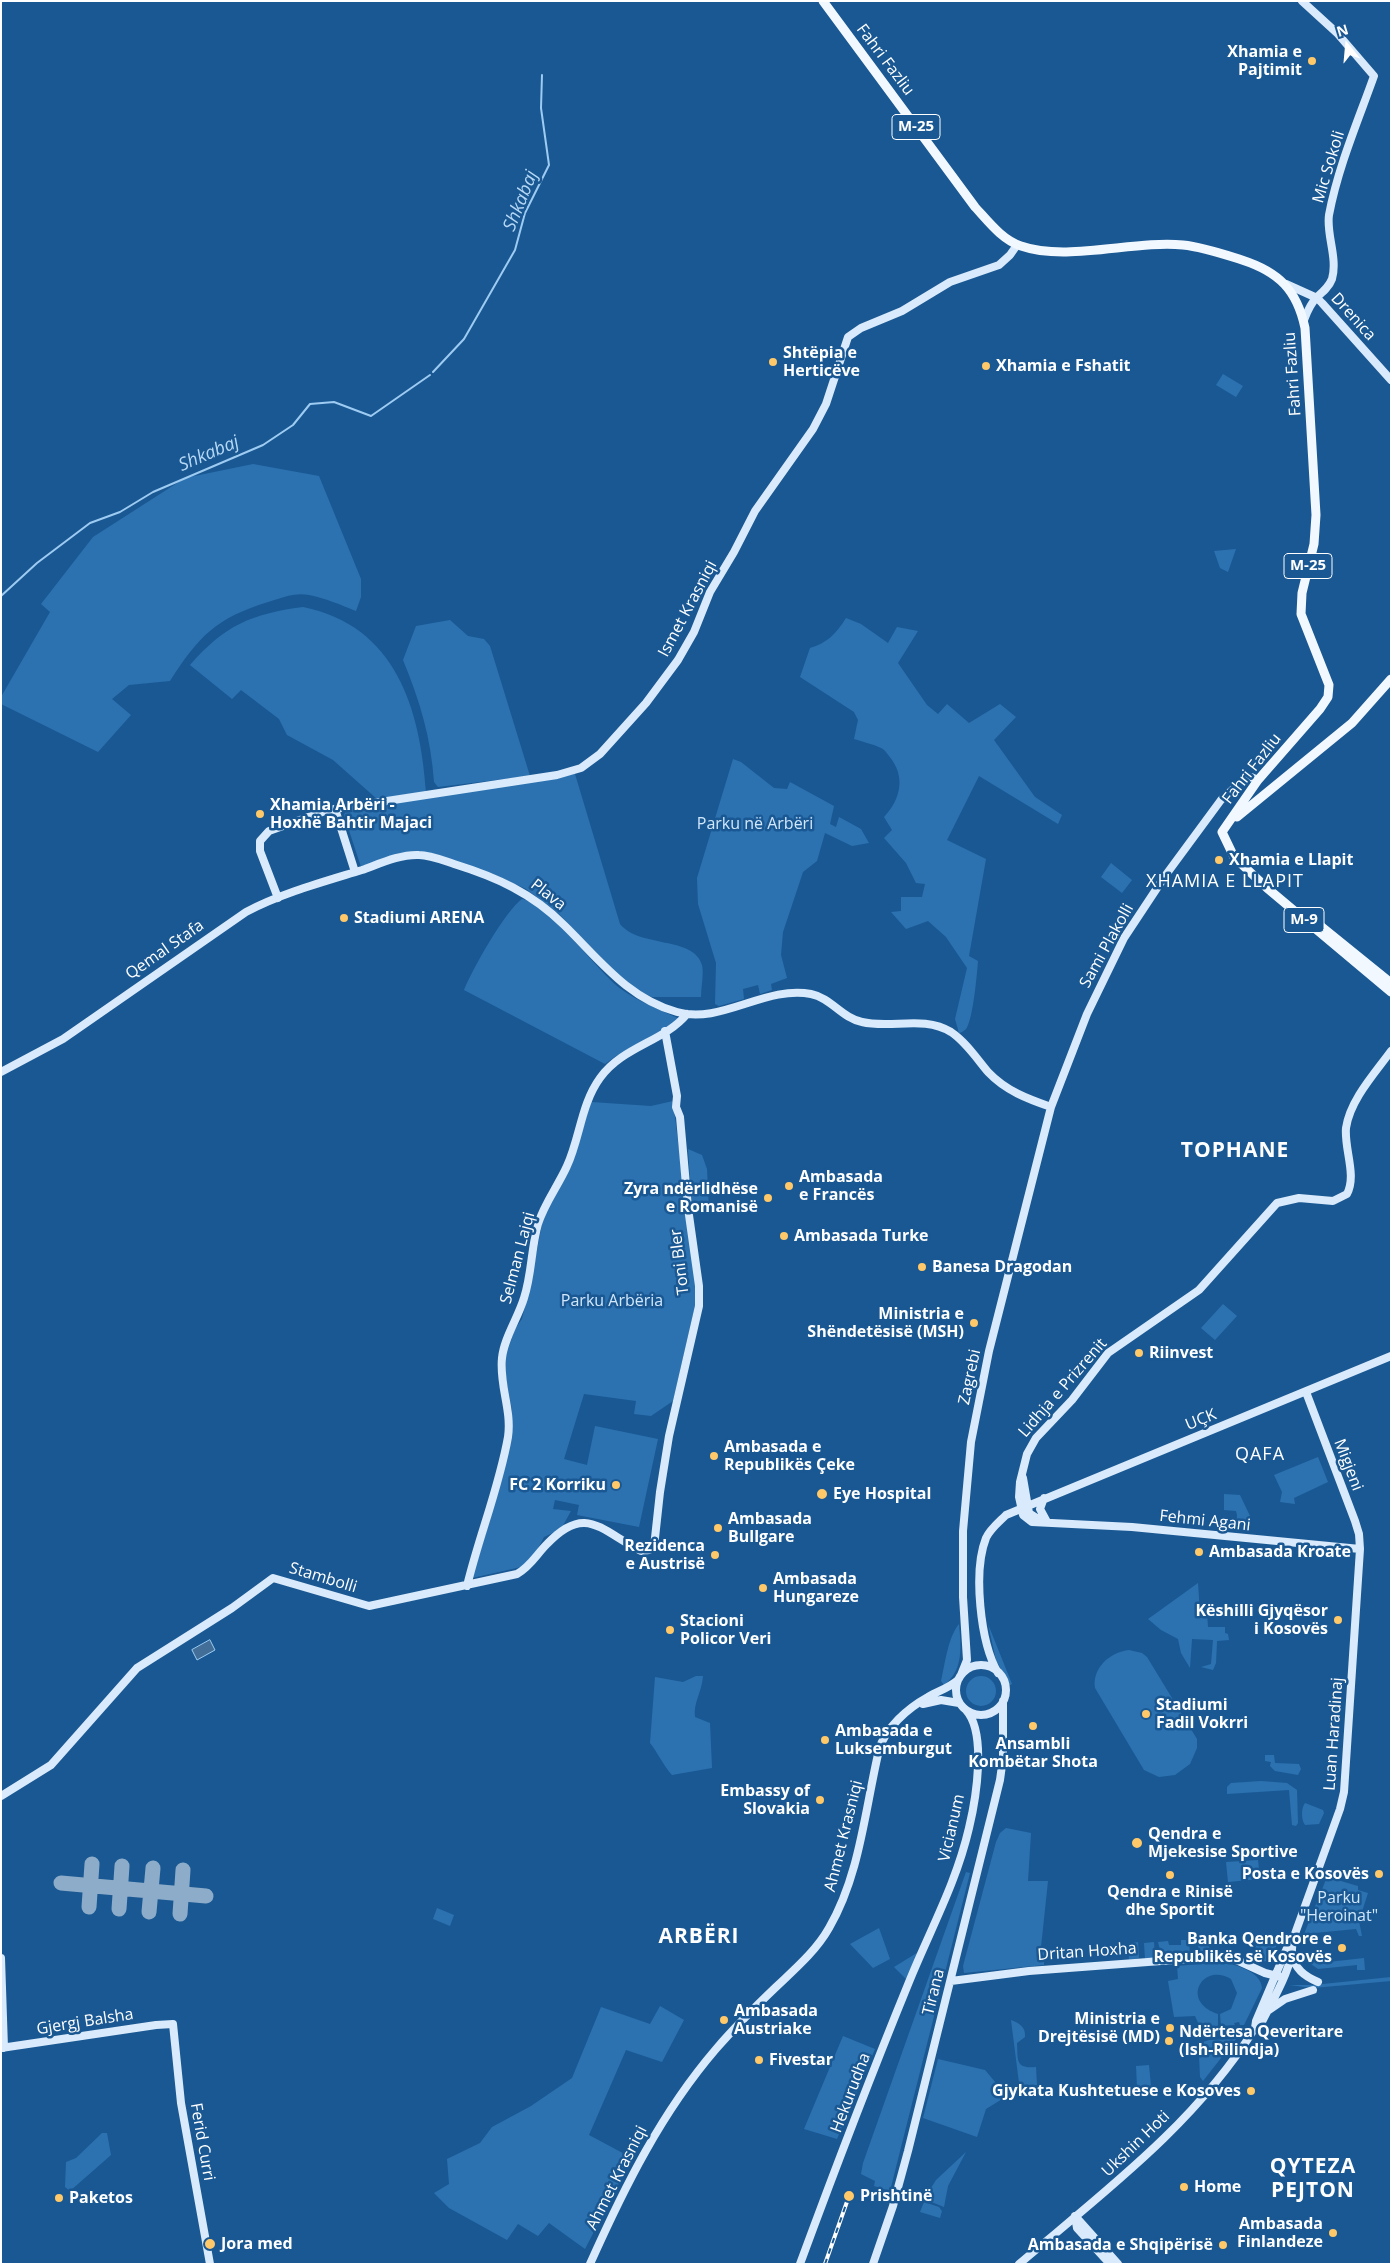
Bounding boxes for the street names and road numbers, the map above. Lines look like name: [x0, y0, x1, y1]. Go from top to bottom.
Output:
street label: Fahri Fazliu: [852, 21, 918, 99]
road number: M-25: [892, 114, 940, 140]
street label: Mic Sokoli: [1309, 128, 1349, 206]
street label: Drenica: [1327, 289, 1379, 345]
street label: Fahri Fazliu: [1280, 331, 1306, 417]
road number: M-25: [1284, 554, 1332, 578]
street label: Ismet Krasniqi: [655, 558, 721, 660]
street label: Fahri Fazliu: [1219, 730, 1285, 808]
street label: Plava: [527, 875, 569, 915]
street label: Sami Plakolli: [1076, 901, 1138, 991]
road number: M-9: [1284, 908, 1324, 932]
street label: Qemal Stafa: [122, 916, 208, 984]
street label: Selman Lajqi: [496, 1210, 540, 1306]
street label: Toni Bler: [666, 1228, 694, 1296]
street label: Lidhja e Prizrenit: [1015, 1335, 1111, 1441]
street label: Zagrebi: [955, 1348, 985, 1406]
street label: UÇK: [1183, 1405, 1219, 1435]
street label: Migjeni: [1329, 1436, 1367, 1494]
street label: Fehmi Agani: [1158, 1507, 1252, 1535]
street label: Stambolli: [287, 1559, 359, 1597]
street label: Luan Haradinaj: [1320, 1677, 1348, 1791]
street label: Ahmet Krasniqi: [821, 1778, 867, 1894]
street label: Vicianum: [935, 1792, 969, 1864]
street label: Dritan Hoxha: [1037, 1939, 1137, 1965]
street label: Tirana: [919, 1967, 949, 2017]
street label: Gjergj Balsha: [35, 2005, 135, 2039]
street label: Hekurudha: [827, 2050, 875, 2136]
street label: Ferid Curri: [186, 2102, 218, 2182]
street label: Ukshin Hoti: [1098, 2107, 1174, 2181]
street label: Ahmet Krasniqi: [583, 2123, 651, 2233]

